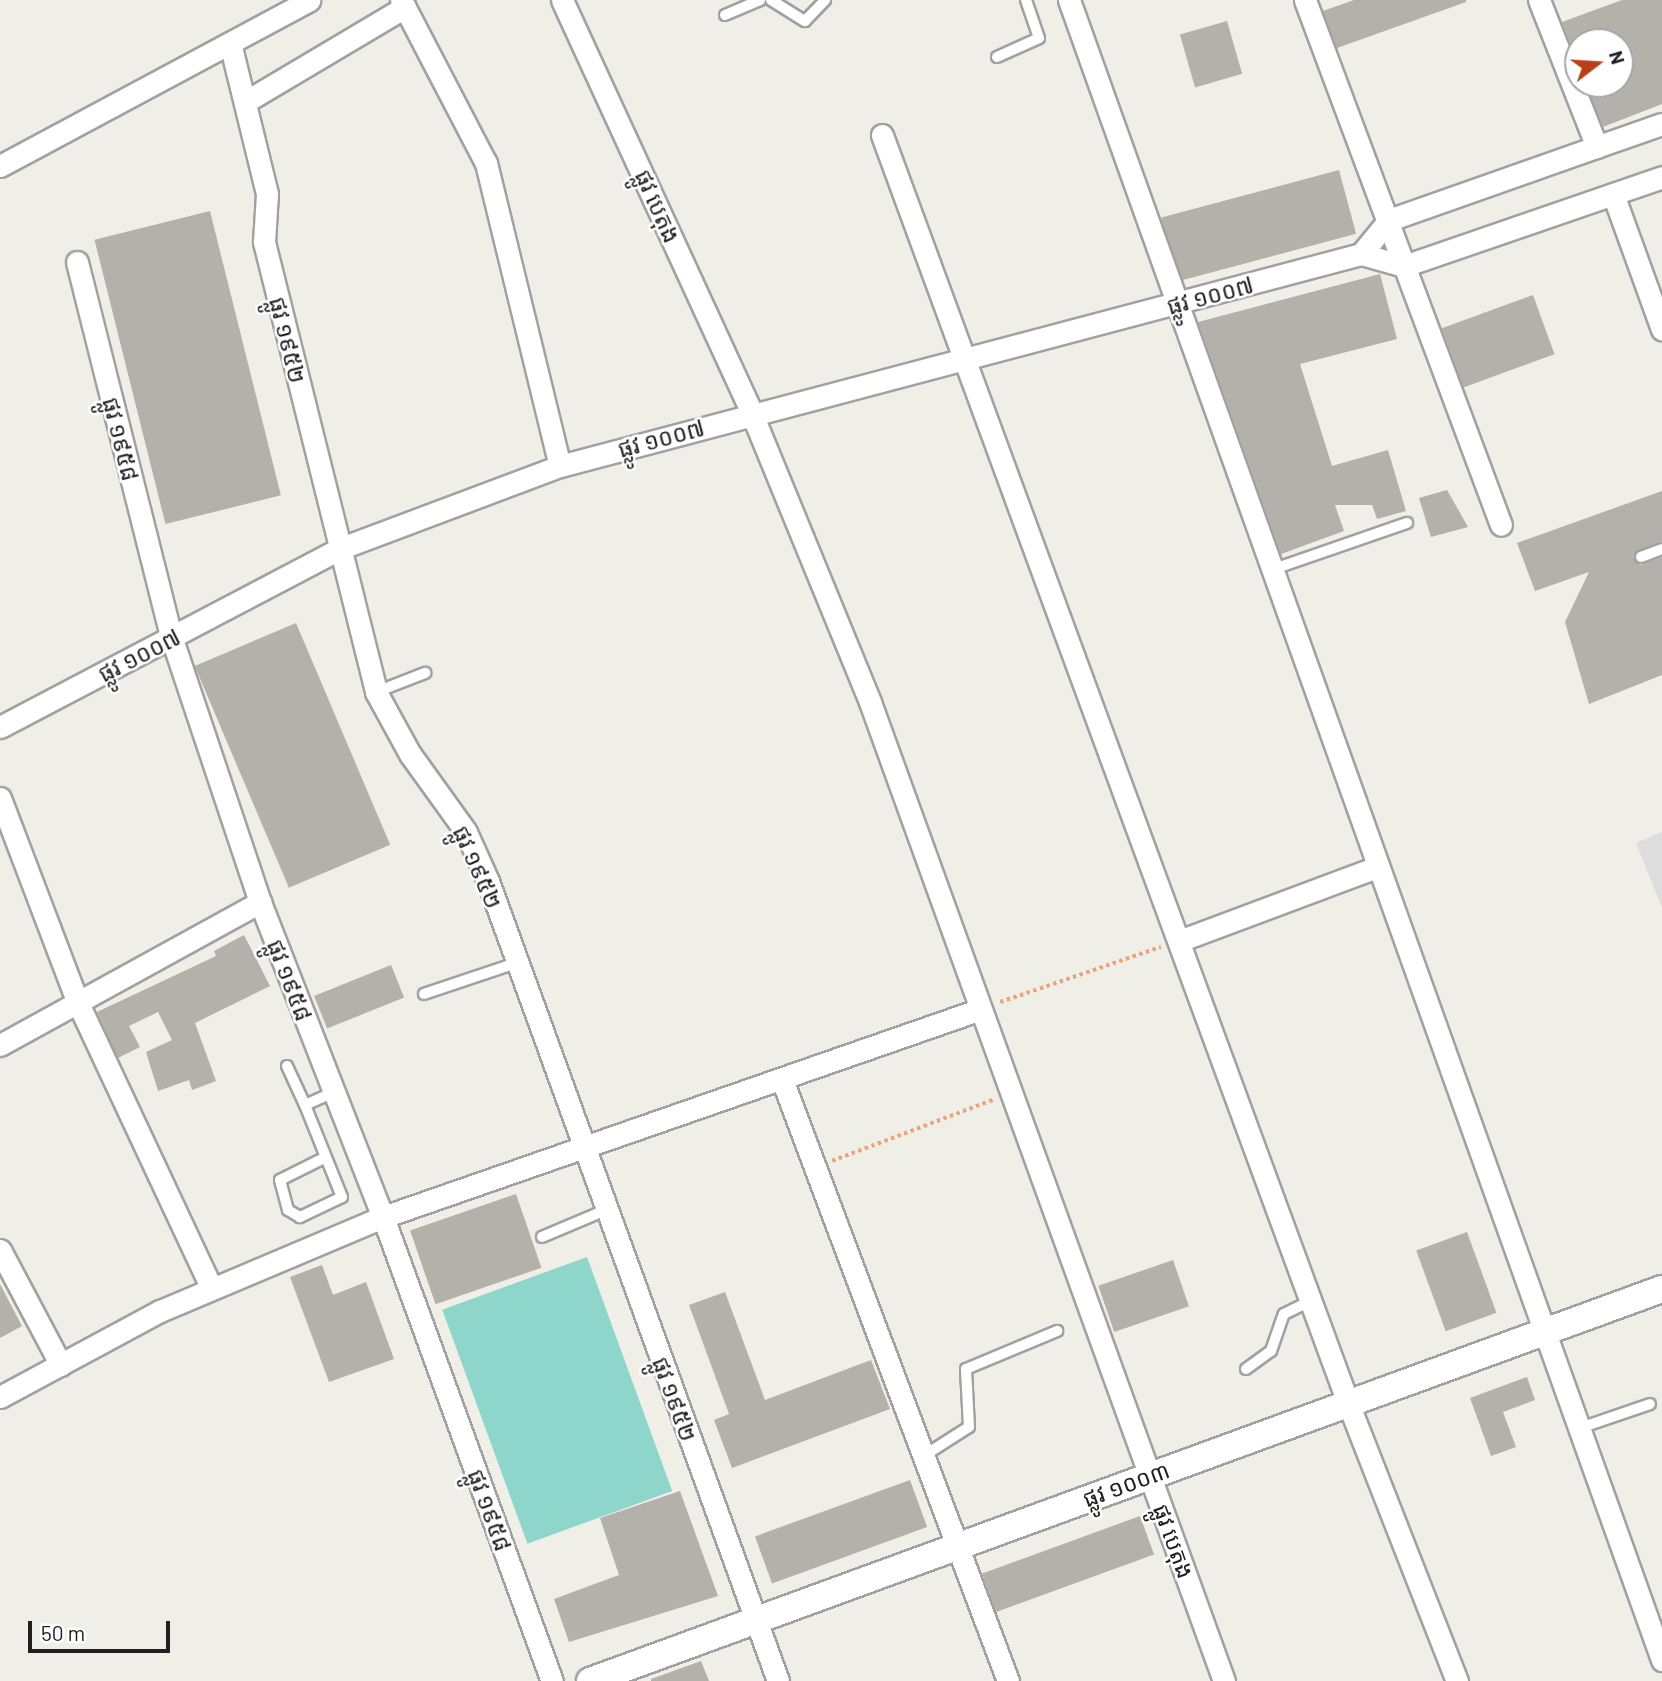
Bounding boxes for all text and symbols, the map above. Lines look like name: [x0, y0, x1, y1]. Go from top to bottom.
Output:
north arrow: [1564, 28, 1634, 98]
text: N: [1605, 48, 1630, 67]
street label: ផ្លូវ បេតុង: [630, 165, 686, 247]
street label: ផ្លូវ ១០០៧: [1164, 270, 1256, 320]
street label: ផ្លូវ ១៩៥២: [264, 294, 312, 386]
street label: ផ្លូវ ១៩៥៨: [97, 394, 145, 484]
street label: ផ្លូវ ១០០៧: [615, 413, 707, 463]
street label: ផ្លូវ ១០០៧: [93, 623, 185, 687]
street label: ផ្លូវ ១៩៥២: [448, 821, 508, 913]
street label: ផ្លូវ ១៩៥៨: [262, 935, 318, 1025]
street label: ផ្លូវ ១៩៥២: [647, 1353, 703, 1445]
street label: ផ្លូវ ១០០៣: [1079, 1456, 1173, 1512]
street label: ផ្លូវ ១៩៥៨: [462, 1465, 518, 1555]
street label: ផ្លូវ បេតុង: [1148, 1500, 1200, 1582]
scale bar: [32, 1608, 173, 1652]
text: 50 m: [41, 1620, 85, 1645]

